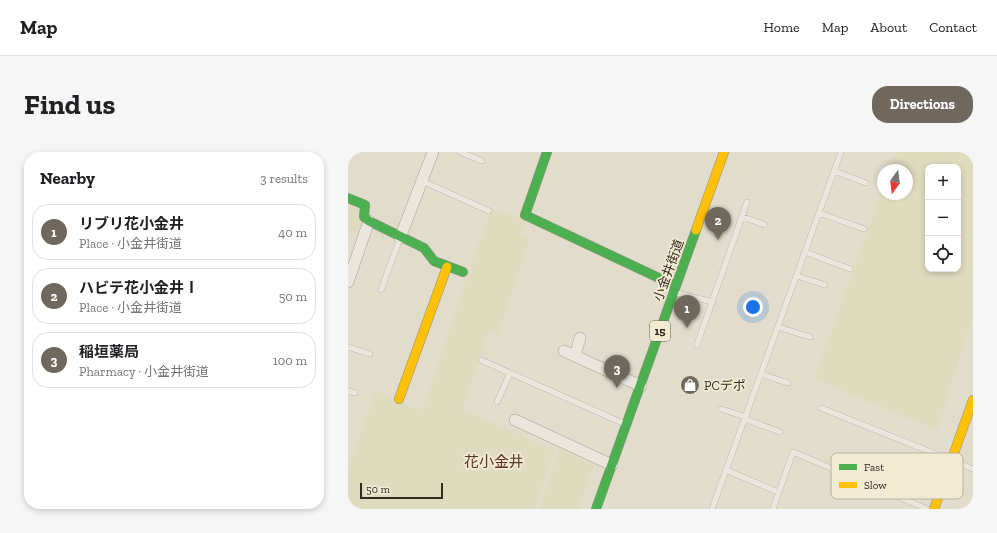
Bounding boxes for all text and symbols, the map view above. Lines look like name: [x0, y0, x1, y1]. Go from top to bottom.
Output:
text: Map: [20, 16, 57, 39]
text: Home: [764, 19, 800, 36]
text: Map: [822, 19, 848, 36]
text: About: [870, 19, 907, 36]
text: Contact: [929, 19, 977, 36]
button: Directions: [872, 86, 973, 123]
text: Find us: [24, 88, 115, 121]
north arrow: [877, 164, 913, 200]
map controls: [925, 164, 961, 272]
button: +: [925, 164, 961, 200]
text: Nearby: [40, 168, 95, 188]
text: 3 results: [260, 171, 308, 186]
button: −: [925, 200, 961, 236]
pin: 2: [705, 207, 731, 240]
text: リブリ花小金井: [79, 215, 184, 233]
text: 1: [51, 225, 57, 240]
text: 40 m: [278, 225, 307, 240]
text: Place · 小金井街道: [79, 236, 182, 251]
button: locate: [925, 236, 961, 272]
street label: 小金井街道: [650, 237, 687, 303]
text: ハビテ花小金井Ⅰ: [79, 279, 199, 297]
text: 2: [51, 289, 57, 304]
text: 50 m: [279, 289, 307, 304]
pin: 1: [674, 295, 700, 328]
your location: [743, 297, 763, 317]
text: Place · 小金井街道: [79, 300, 182, 315]
road number: 15: [650, 321, 670, 341]
text: 稲垣薬局: [79, 343, 139, 361]
text: 3: [51, 353, 57, 368]
text: 100 m: [273, 353, 307, 368]
pin: 3: [604, 355, 630, 388]
text: Pharmacy · 小金井街道: [79, 364, 209, 379]
shop icon: PCデポ: [679, 374, 701, 396]
place label: PCデポ: [704, 378, 746, 393]
district label: 花小金井: [464, 453, 524, 471]
legend: [831, 453, 963, 499]
text: Fast: [864, 461, 885, 474]
text: Slow: [864, 479, 887, 492]
scale bar: [360, 481, 443, 500]
text: 50 m: [366, 483, 390, 496]

